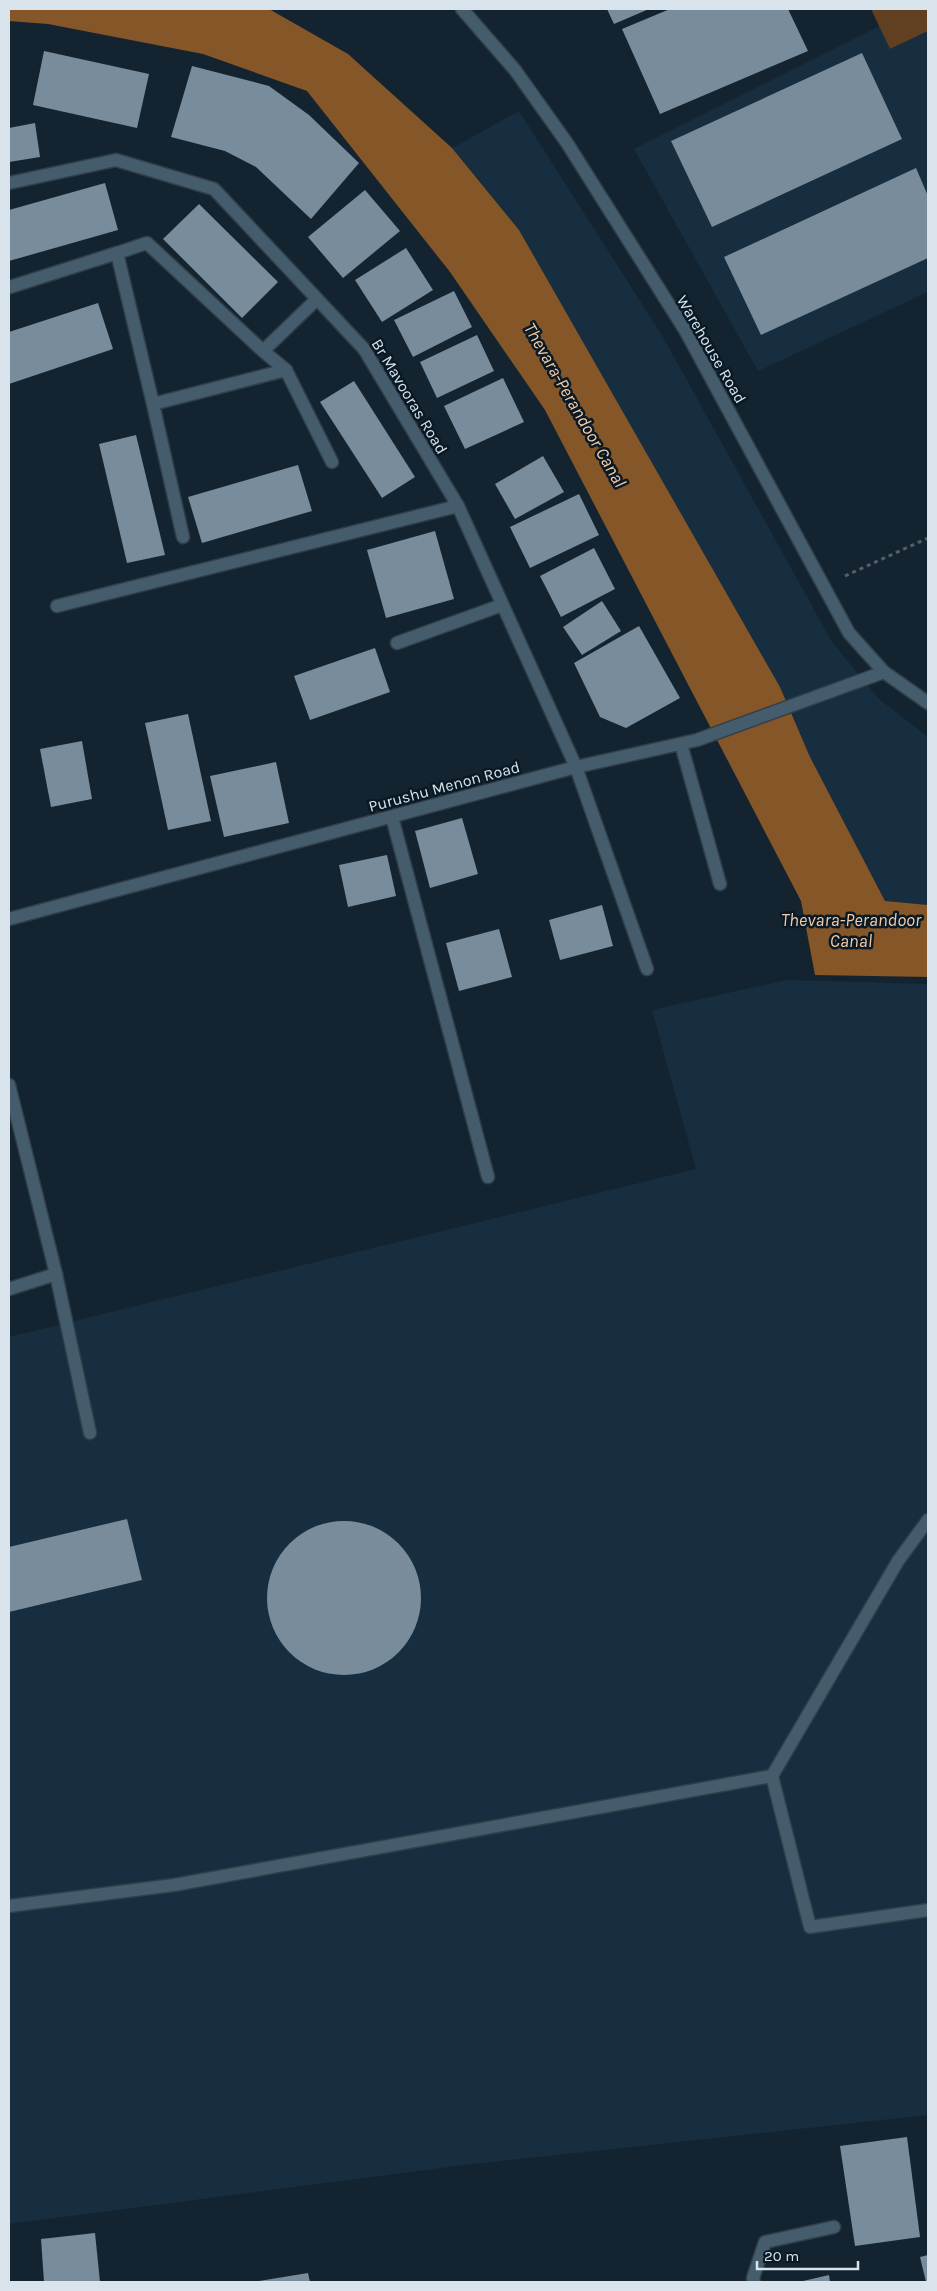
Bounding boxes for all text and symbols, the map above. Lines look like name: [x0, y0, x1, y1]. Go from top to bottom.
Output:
street label: Warehouse Road: [673, 292, 750, 407]
water label: Thevara-Perandoor Canal: [519, 319, 631, 492]
street label: Br Mavooras Road: [368, 335, 451, 457]
street label: Purushu Menon Road: [366, 757, 522, 816]
water label: Thevara-Perandoor Canal: [781, 909, 922, 952]
scale bar: [757, 2238, 858, 2270]
text: 20 m: [764, 2247, 799, 2265]

